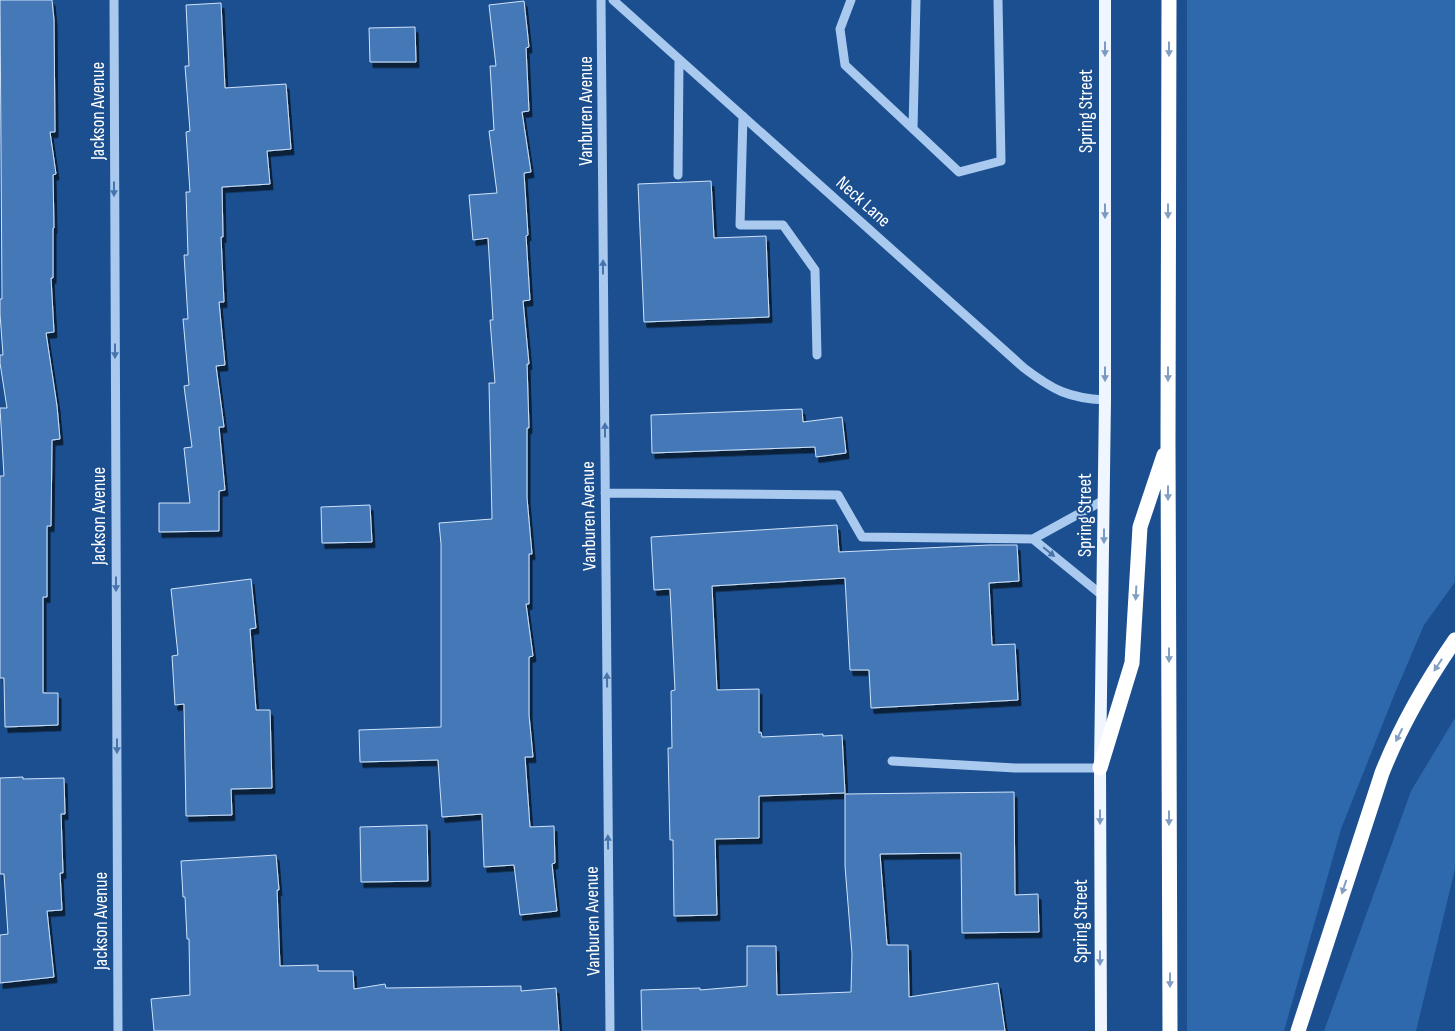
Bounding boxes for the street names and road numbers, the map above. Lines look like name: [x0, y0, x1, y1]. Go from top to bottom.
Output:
street label: Vanburen Avenue: [575, 56, 598, 166]
street label: Jackson Avenue: [87, 62, 110, 161]
street label: Spring Street: [1075, 69, 1098, 153]
street label: Neck Lane: [831, 172, 895, 232]
street label: Vanburen Avenue: [577, 461, 601, 571]
street label: Jackson Avenue: [88, 467, 111, 566]
street label: Spring Street: [1074, 473, 1097, 557]
street label: Vanburen Avenue: [581, 866, 605, 976]
street label: Jackson Avenue: [90, 872, 113, 971]
street label: Spring Street: [1070, 879, 1093, 963]

